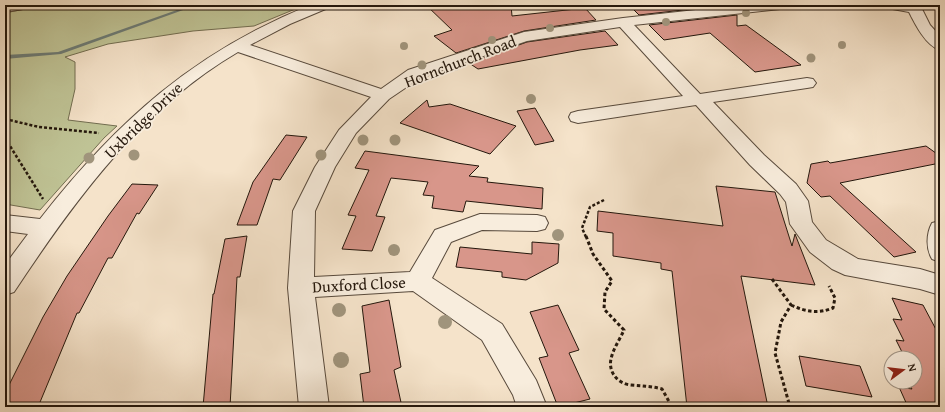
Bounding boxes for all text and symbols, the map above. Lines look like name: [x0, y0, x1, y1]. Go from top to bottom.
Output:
street label: Hornchurch Road: [401, 28, 520, 93]
street label: Uxbridge Drive: [98, 76, 188, 164]
street label: Duxford Close: [312, 270, 406, 298]
north arrow: [883, 350, 923, 390]
text: N: [904, 362, 922, 374]

